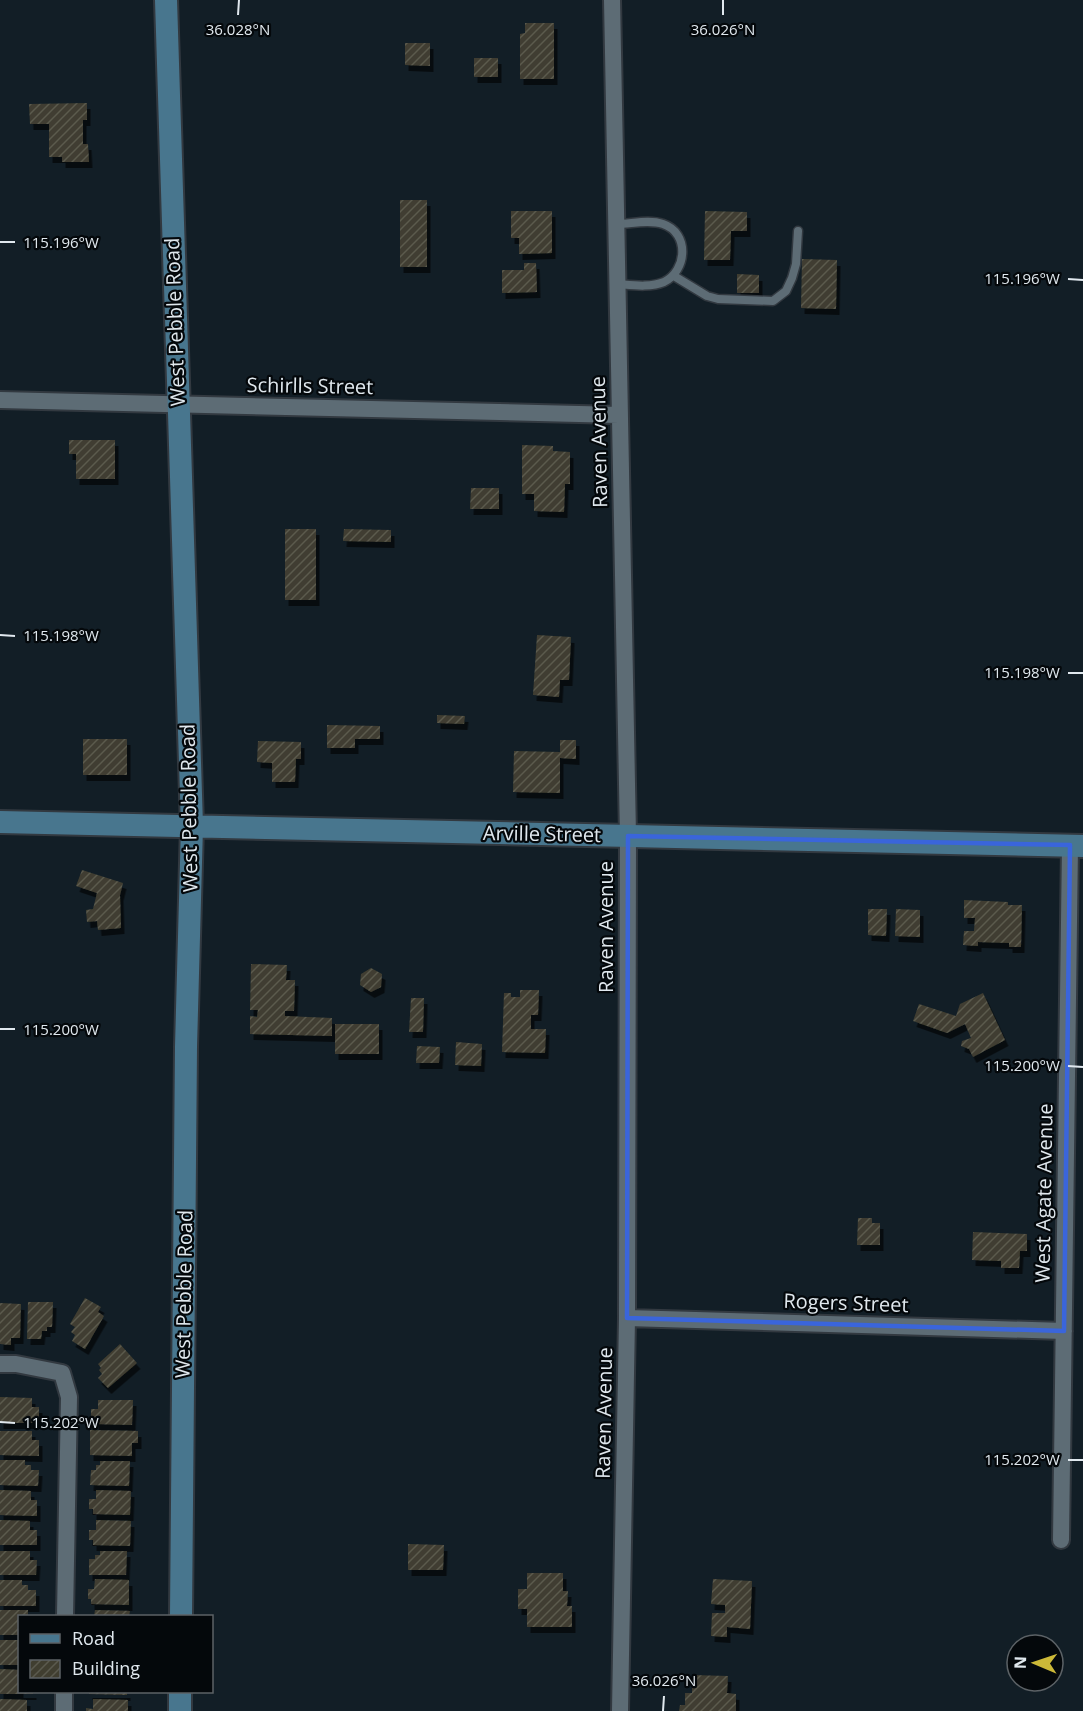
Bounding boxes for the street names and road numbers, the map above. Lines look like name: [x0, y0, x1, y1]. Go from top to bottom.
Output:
street label: West Pebble Road: [158, 237, 191, 407]
street label: Schirlls Street: [246, 371, 374, 400]
street label: Raven Avenue: [584, 376, 613, 508]
street label: West Pebble Road: [174, 724, 203, 892]
street label: Arville Street: [483, 819, 601, 848]
street label: Raven Avenue: [592, 861, 619, 993]
street label: West Agate Avenue: [1028, 1103, 1059, 1283]
street label: West Pebble Road: [169, 1210, 198, 1378]
street label: Rogers Street: [783, 1287, 909, 1318]
street label: Raven Avenue: [589, 1347, 618, 1479]

